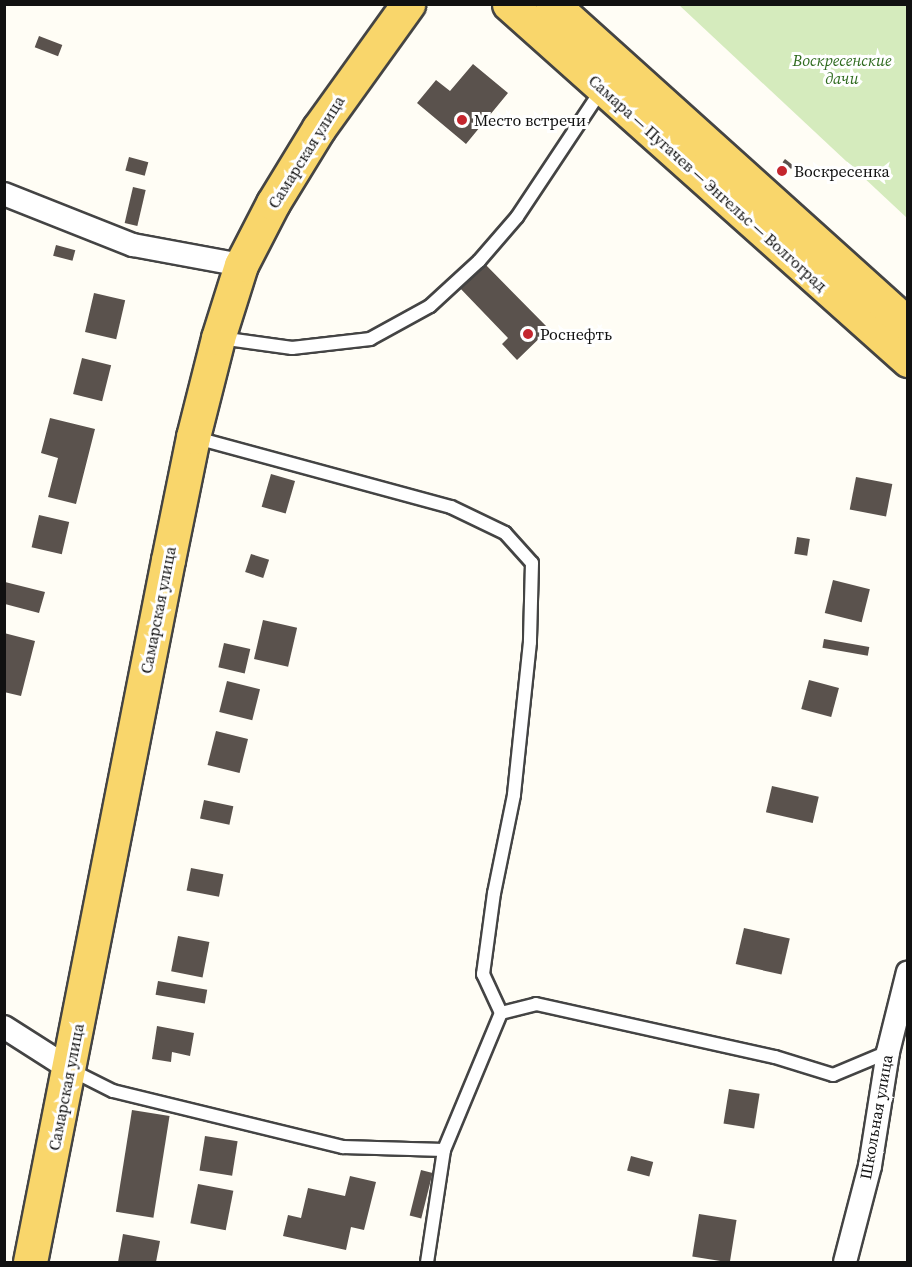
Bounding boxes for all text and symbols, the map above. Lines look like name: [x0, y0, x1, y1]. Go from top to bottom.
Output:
park label: Воскресенские дачи: [793, 50, 891, 88]
street label: Самара — Пугачев — Энгельс — Волгоград: [585, 71, 831, 295]
street label: Самарская улица: [264, 92, 348, 212]
place label: Место встречи: [474, 110, 586, 130]
marker: Место встречи: [455, 113, 469, 127]
place label: Воскресенка: [794, 161, 890, 181]
marker: Воскресенка: [775, 164, 789, 178]
place label: Роснефть: [540, 324, 612, 344]
marker: Роснефть: [521, 327, 535, 341]
street label: Самарская улица: [136, 545, 180, 675]
street label: Самарская улица: [44, 1022, 88, 1152]
street label: Школьная улица: [856, 1053, 896, 1181]

